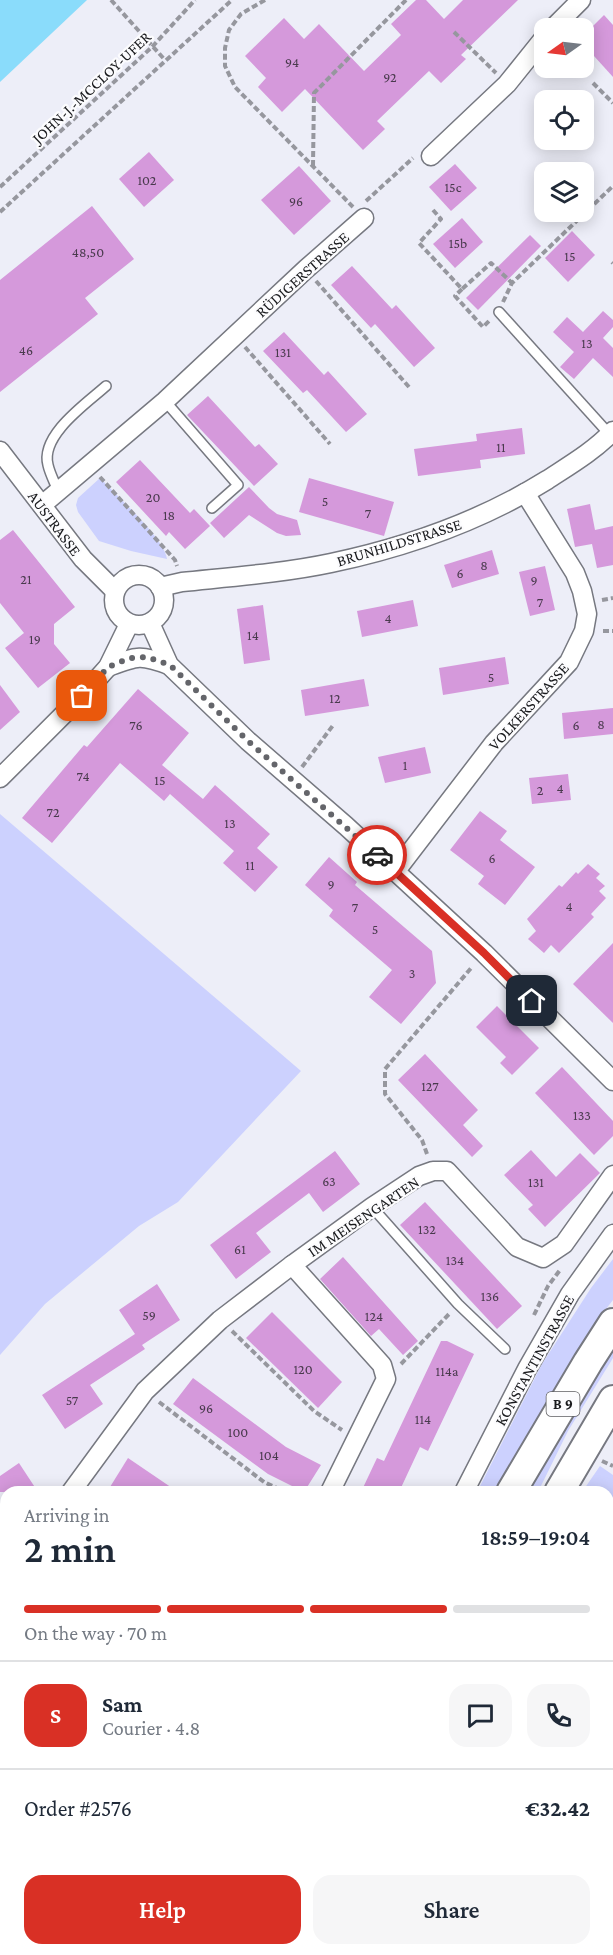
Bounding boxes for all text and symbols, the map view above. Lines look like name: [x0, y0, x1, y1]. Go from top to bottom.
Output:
north arrow: [534, 18, 594, 78]
map controls: [534, 18, 594, 222]
street label: JOHN-J.-MCCLOY-UFER: [27, 28, 155, 149]
house number: 94: [285, 54, 299, 70]
house number: 92: [383, 69, 397, 85]
button: locate: [534, 90, 594, 150]
button: layers: [534, 162, 594, 222]
house number: 102: [137, 172, 157, 188]
house number: 15c: [444, 179, 462, 195]
house number: 96: [289, 193, 303, 209]
street label: RÜDIGERSTRASSE: [252, 228, 353, 321]
house number: 15b: [449, 235, 467, 251]
house number: 48,50: [72, 244, 104, 260]
house number: 15: [564, 248, 576, 264]
house number: 13: [581, 335, 593, 351]
house number: 46: [19, 342, 33, 358]
house number: 131: [275, 344, 291, 360]
house number: 11: [496, 439, 506, 455]
street label: AUSTRASSE: [25, 488, 85, 559]
house number: 20: [146, 489, 160, 505]
house number: 5: [322, 493, 328, 509]
house number: 7: [365, 505, 372, 521]
house number: 18: [163, 507, 175, 523]
street label: BRUNHILDSTRASSE: [335, 515, 464, 570]
house number: 8: [480, 557, 488, 573]
house number: 6: [456, 565, 464, 581]
house number: 21: [20, 571, 32, 587]
house number: 9: [530, 572, 538, 588]
house number: 7: [537, 594, 544, 610]
house number: 4: [384, 610, 392, 626]
house number: 14: [247, 627, 259, 643]
house number: 19: [29, 631, 41, 647]
street label: VOLKERSTRASSE: [485, 659, 572, 753]
house number: 5: [488, 669, 494, 685]
pin: [56, 670, 107, 721]
icon: bag: [65, 679, 98, 712]
house number: 12: [329, 690, 341, 706]
house number: 8: [597, 716, 605, 732]
house number: 76: [129, 717, 143, 733]
house number: 6: [572, 717, 580, 733]
house number: 1: [403, 757, 408, 773]
house number: 74: [76, 768, 90, 784]
house number: 15: [154, 772, 166, 788]
house number: 4: [556, 780, 564, 796]
house number: 2: [537, 782, 544, 798]
house number: 72: [46, 804, 60, 820]
house number: 13: [224, 815, 236, 831]
courier: [347, 825, 407, 885]
icon: car: [361, 839, 394, 872]
house number: 6: [488, 850, 496, 866]
house number: 11: [245, 857, 255, 873]
house number: 9: [327, 876, 335, 892]
house number: 4: [565, 898, 573, 914]
house number: 7: [352, 899, 359, 915]
house number: 5: [372, 921, 378, 937]
house number: 3: [409, 965, 415, 981]
pin: [506, 975, 557, 1026]
icon: home: [515, 984, 548, 1017]
house number: 127: [421, 1078, 439, 1094]
house number: 133: [573, 1107, 591, 1123]
street label: IM MEISENGARTEN: [305, 1173, 422, 1260]
house number: 63: [322, 1173, 336, 1189]
house number: 131: [528, 1174, 544, 1190]
house number: 132: [418, 1221, 436, 1237]
house number: 61: [234, 1241, 246, 1257]
house number: 134: [446, 1252, 464, 1268]
house number: 136: [481, 1288, 499, 1304]
street label: KONSTANTINSTRASSE: [491, 1292, 578, 1429]
house number: 59: [142, 1307, 156, 1323]
house number: 124: [365, 1308, 383, 1324]
house number: 120: [293, 1361, 313, 1377]
house number: 114a: [436, 1363, 459, 1379]
house number: 57: [66, 1392, 79, 1408]
road number: B 9: [546, 1392, 580, 1416]
house number: 96: [199, 1400, 213, 1416]
house number: 114: [415, 1411, 431, 1427]
house number: 100: [228, 1424, 248, 1440]
house number: 104: [259, 1447, 279, 1463]
text: Arriving in: [24, 1504, 109, 1526]
text: 18:59–19:04: [481, 1525, 590, 1550]
text: 2 min: [24, 1527, 116, 1570]
text: On the way · 70 m: [24, 1622, 167, 1644]
button: chat: [449, 1684, 512, 1747]
button: phone: [527, 1684, 590, 1747]
text: Sam: [102, 1692, 142, 1717]
text: S: [50, 1703, 61, 1728]
text: Courier · 4.8: [102, 1717, 200, 1739]
text: Order #2576: [24, 1796, 132, 1821]
text: €32.42: [525, 1796, 590, 1821]
button: Help: [24, 1875, 301, 1944]
button: Share: [313, 1875, 590, 1944]

